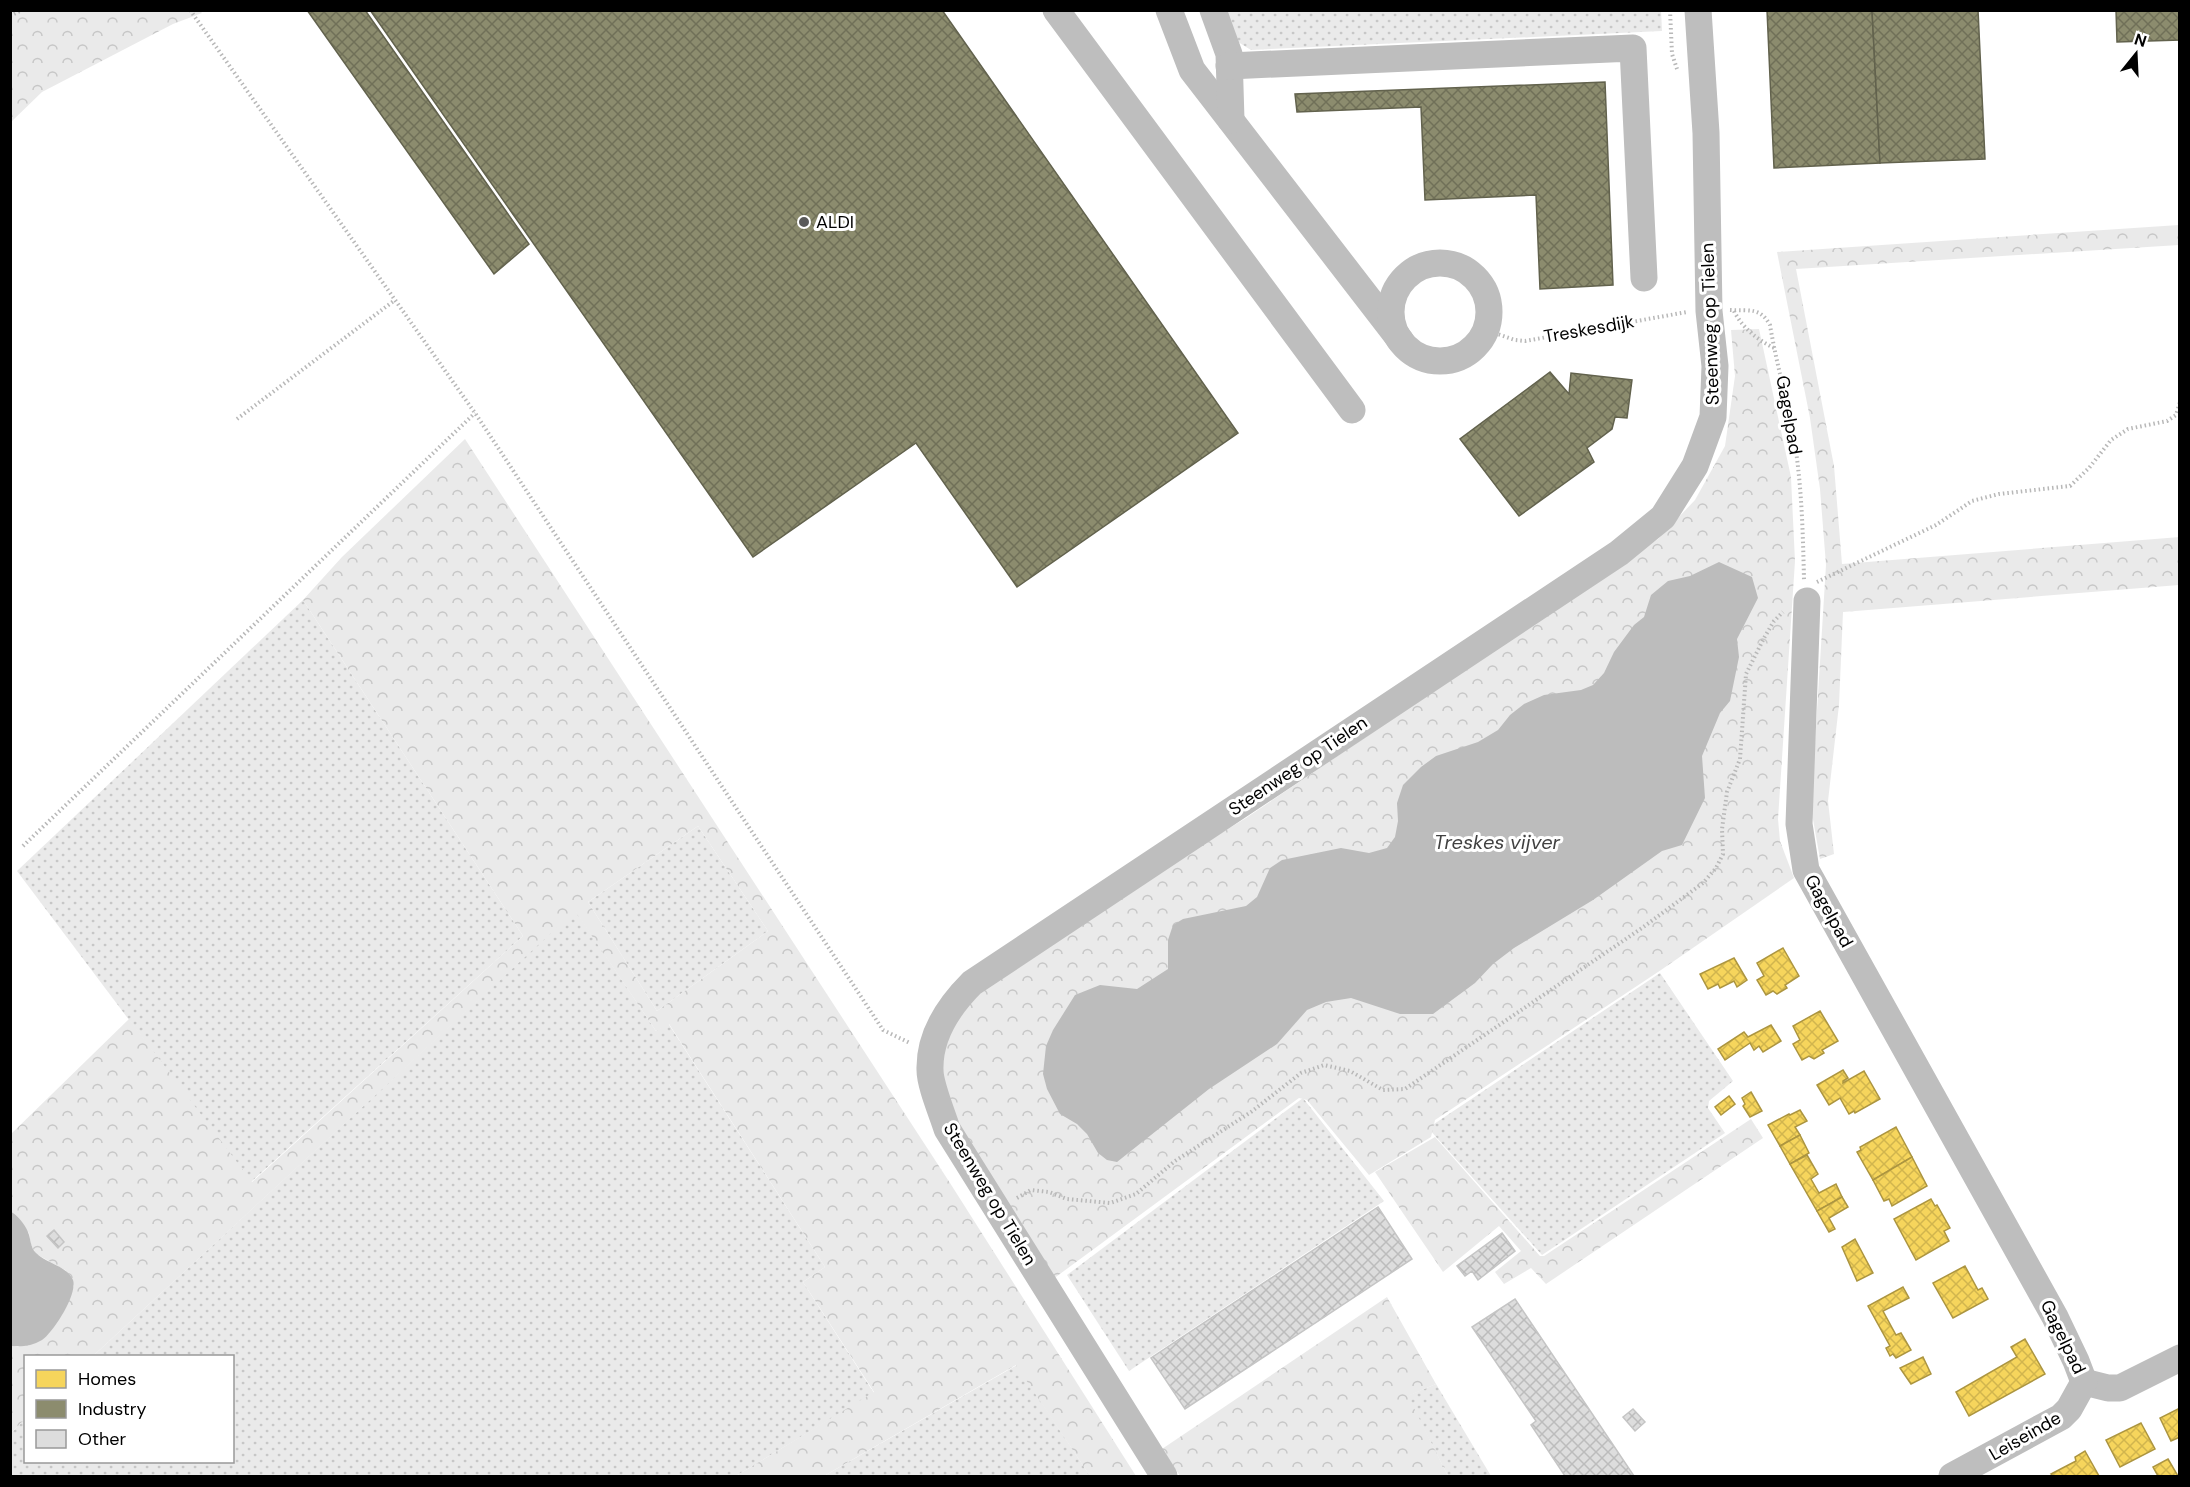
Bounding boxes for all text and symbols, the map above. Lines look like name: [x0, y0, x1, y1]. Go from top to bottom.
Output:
north arrow: [2106, 24, 2166, 84]
text: N: [2132, 28, 2149, 52]
place label: ALDI: [816, 210, 854, 234]
marker: ALDI: [797, 215, 811, 229]
street label: Steenweg op Tielen: [1695, 242, 1725, 406]
street label: Treskesdijk: [1542, 309, 1636, 349]
street label: Gagelpad: [1770, 374, 1808, 456]
street label: Steenweg op Tielen: [1224, 711, 1372, 821]
water label: Treskes vijver: [1434, 829, 1561, 855]
street label: Gagelpad: [1799, 870, 1859, 952]
street label: Steenweg op Tielen: [938, 1118, 1042, 1270]
street label: Gagelpad: [2035, 1296, 2091, 1378]
legend: [24, 1355, 234, 1463]
text: Homes: [78, 1367, 136, 1391]
text: Industry: [78, 1397, 147, 1421]
street label: Leiseinde: [1985, 1406, 2065, 1466]
text: Other: [78, 1427, 127, 1451]

